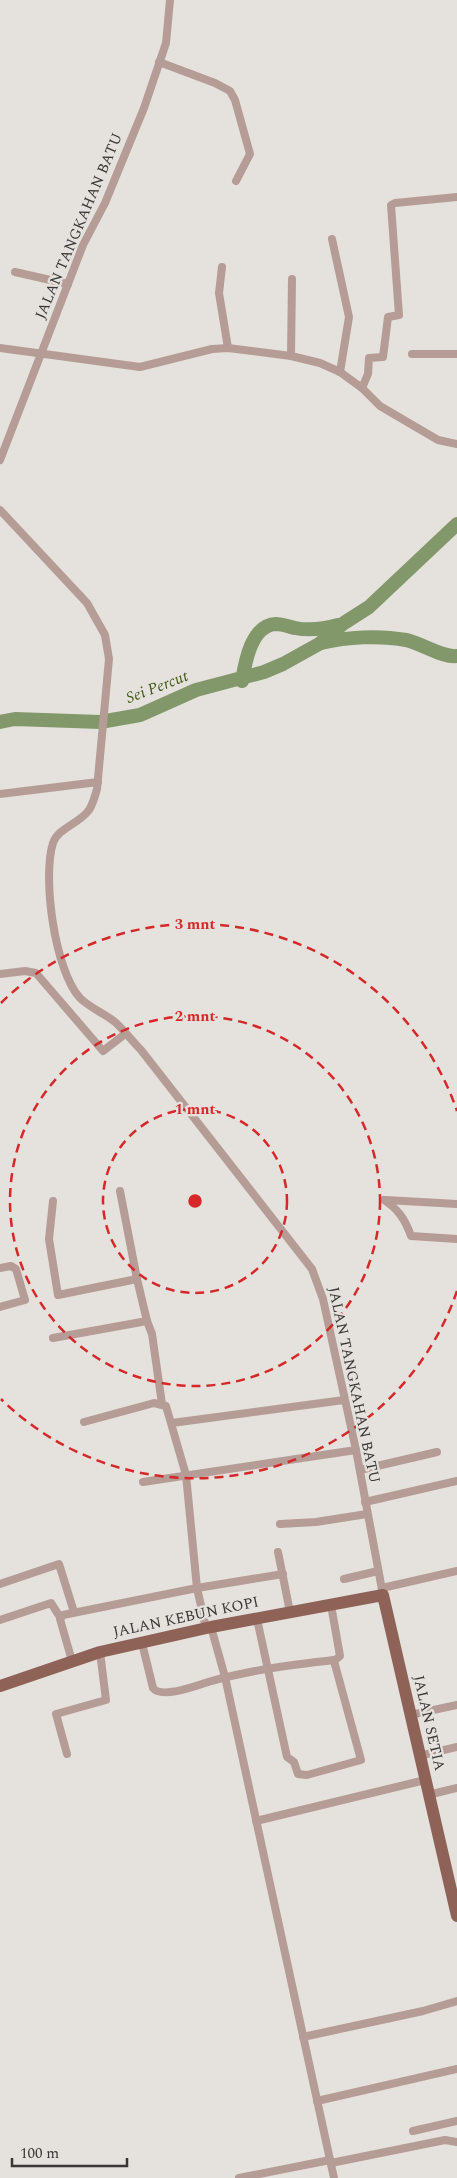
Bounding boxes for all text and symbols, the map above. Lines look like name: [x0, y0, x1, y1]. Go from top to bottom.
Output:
street label: JALAN TANGKAHAN BATU: [29, 129, 129, 323]
water label: Sei Percut: [122, 664, 193, 710]
text: 3 mnt: [175, 913, 216, 936]
text: 2 mnt: [175, 1005, 216, 1028]
text: 1 mnt: [175, 1098, 216, 1121]
centre of rings: [186, 1192, 204, 1210]
street label: JALAN TANGKAHAN BATU: [322, 1285, 386, 1485]
street label: JALAN KEBUN KOPI: [111, 1590, 261, 1644]
street label: JALAN SETIA: [407, 1673, 451, 1773]
scale bar: [12, 2136, 128, 2168]
text: 100 m: [20, 2142, 59, 2165]

